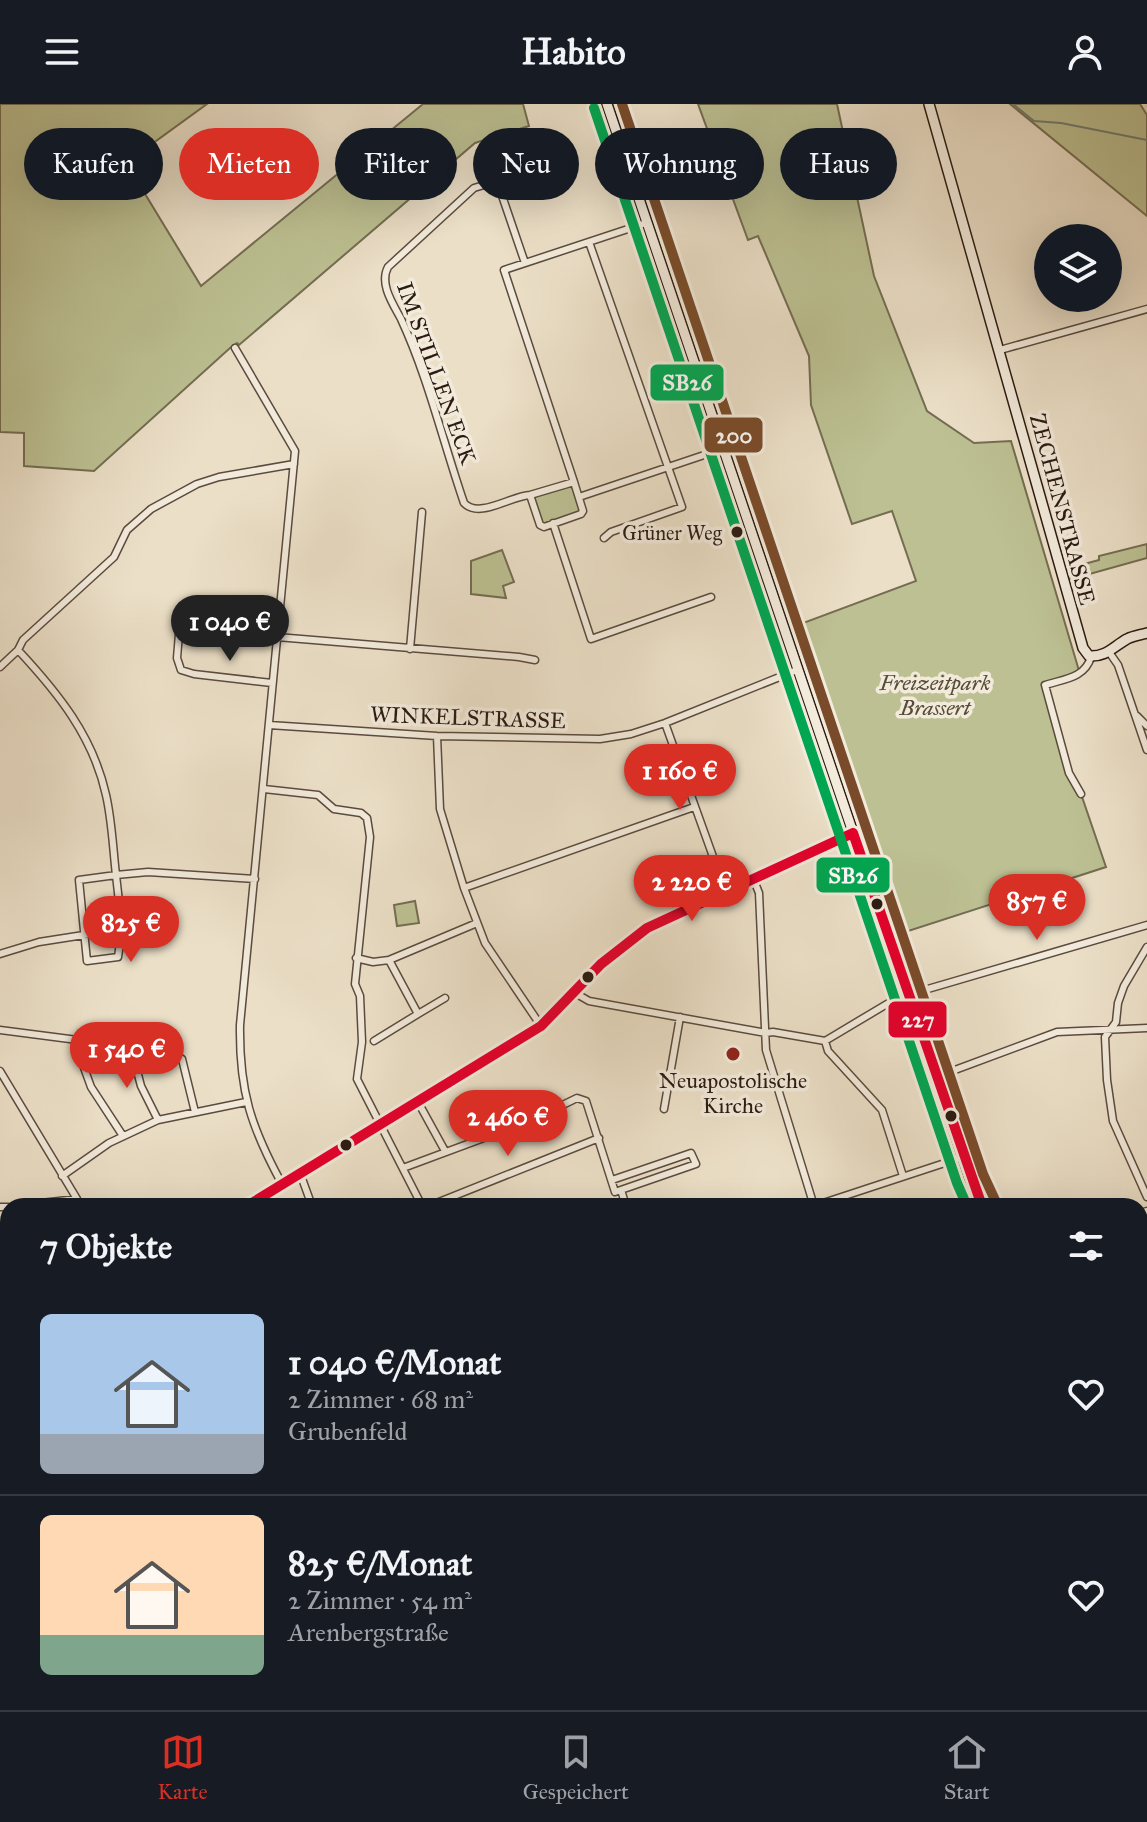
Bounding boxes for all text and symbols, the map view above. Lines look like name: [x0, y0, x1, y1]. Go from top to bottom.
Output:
icon: menu: [40, 30, 84, 74]
text: Habito: [521, 30, 626, 74]
icon: person: [1063, 30, 1107, 74]
chip: Kaufen: [24, 128, 163, 200]
chip: Mieten: [179, 128, 319, 200]
chip: Filter: [335, 128, 457, 200]
chip: Neu: [473, 128, 579, 200]
chip: Wohnung: [595, 128, 764, 200]
chip: Haus: [780, 128, 897, 200]
map controls: [1034, 224, 1122, 312]
button: layers: [1034, 224, 1122, 312]
street label: IM STILLEN ECK: [391, 278, 483, 469]
line badge: SB26: [649, 363, 725, 402]
text: SB26: [662, 369, 713, 396]
street label: ZECHENSTRASSE: [1024, 411, 1101, 608]
line badge: 200: [703, 416, 764, 454]
text: 200: [716, 422, 752, 449]
place label: Grüner Weg: [622, 521, 723, 546]
marker: Grüner Weg: [729, 524, 745, 540]
pin: 1 040 €: [156, 595, 304, 663]
text: 1 040 €: [189, 605, 271, 637]
park label: Freizeitpark Brassert: [879, 669, 991, 721]
street label: WINKELSTRASSE: [370, 701, 566, 734]
pin: 1 160 €: [606, 744, 754, 812]
text: 1 160 €: [642, 754, 718, 786]
pin: 2 220 €: [618, 855, 766, 923]
line badge: SB26: [815, 856, 891, 894]
text: SB26: [828, 862, 879, 889]
text: 2 220 €: [652, 865, 732, 897]
pin: 857 €: [981, 874, 1093, 942]
text: 857 €: [1006, 884, 1068, 916]
pin: 825 €: [75, 896, 187, 964]
unlabelled marker: [869, 896, 885, 912]
text: 825 €: [101, 906, 161, 938]
unlabelled marker: [580, 969, 596, 985]
line badge: 227: [887, 1000, 948, 1039]
text: 227: [902, 1006, 935, 1033]
pin: 1 540 €: [53, 1022, 201, 1090]
text: 1 540 €: [88, 1032, 166, 1064]
marker: Neuapostolische Kirche: [724, 1045, 742, 1063]
place label: Neuapostolische Kirche: [659, 1067, 807, 1119]
pin: 2 460 €: [434, 1090, 582, 1158]
text: 2 460 €: [467, 1100, 549, 1132]
unlabelled marker: [943, 1108, 959, 1124]
unlabelled marker: [338, 1137, 354, 1153]
icon: filters: [1064, 1224, 1108, 1268]
text: 7 Objekte: [40, 1226, 172, 1267]
text: 1 040 €/Monat: [288, 1342, 501, 1383]
icon: home: [104, 1346, 200, 1442]
icon: heart: [1064, 1372, 1108, 1416]
text: 2 Zimmer · 68 m²: [288, 1383, 473, 1415]
text: Grubenfeld: [288, 1415, 408, 1447]
text: 825 €/Monat: [288, 1543, 472, 1584]
icon: home: [104, 1547, 200, 1643]
icon: heart: [1064, 1573, 1108, 1617]
text: 2 Zimmer · 54 m²: [288, 1584, 472, 1616]
text: Arenbergstraße: [288, 1616, 449, 1648]
tab: Karte: [158, 1730, 208, 1805]
tab: Gespeichert: [523, 1730, 629, 1805]
tab: Start: [944, 1730, 989, 1805]

